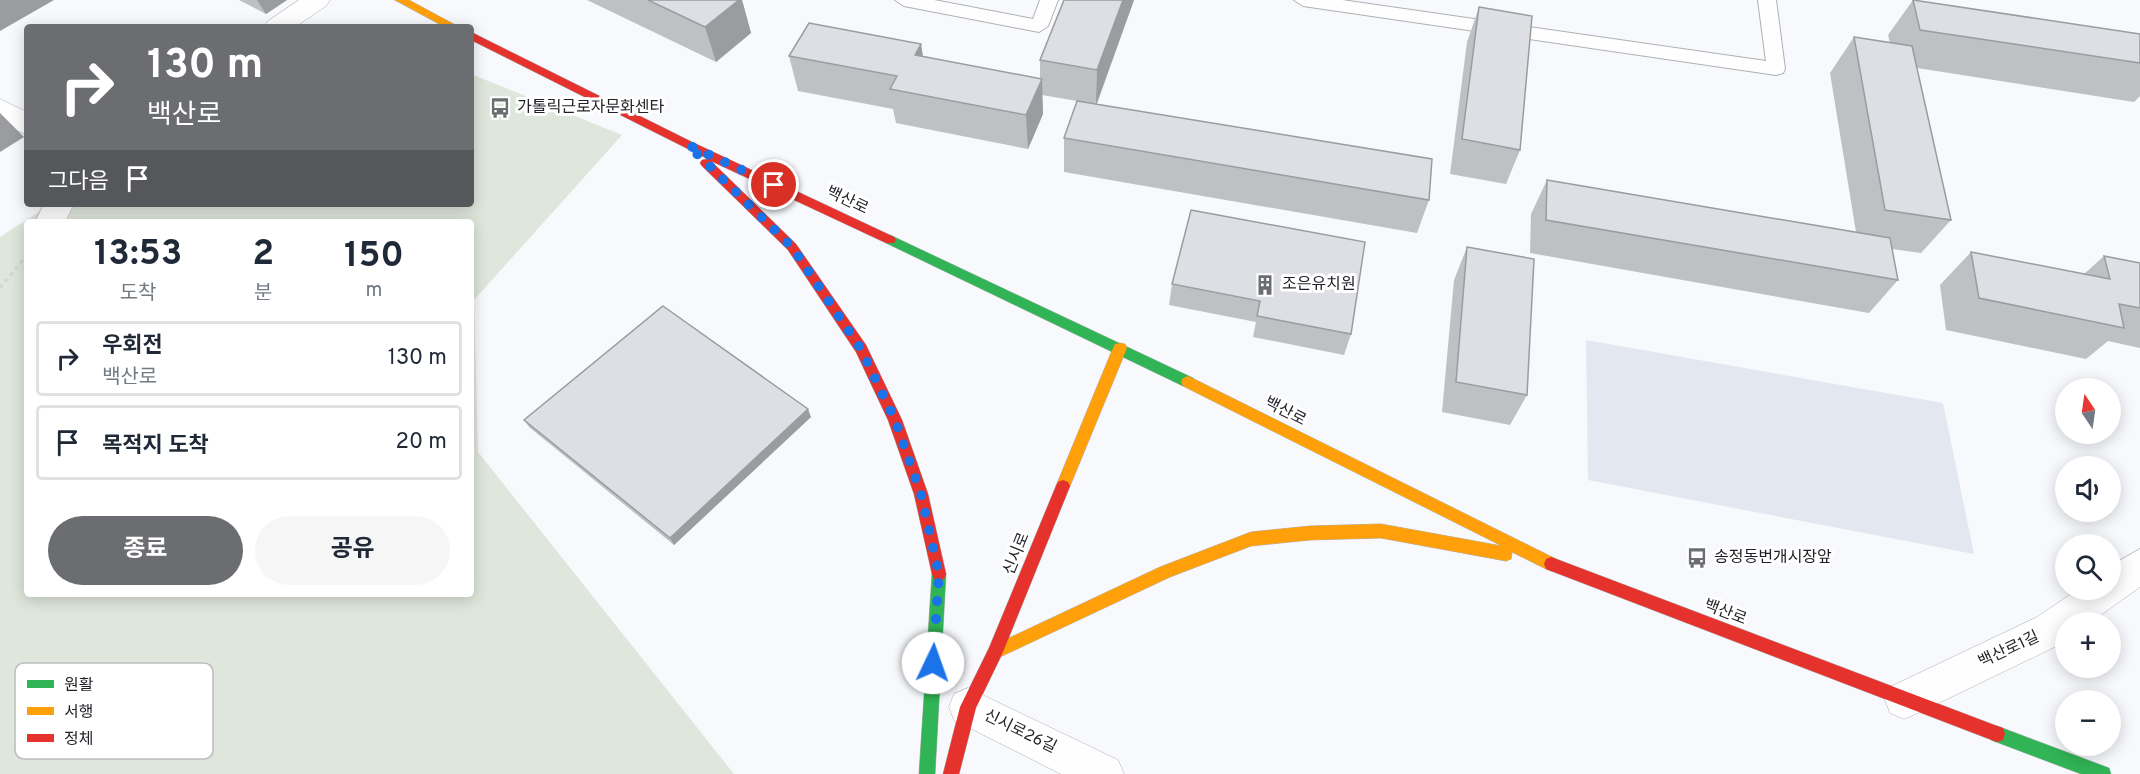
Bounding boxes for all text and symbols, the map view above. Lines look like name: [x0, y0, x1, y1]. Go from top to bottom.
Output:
text: 130 m: [147, 40, 263, 93]
icon: right: [48, 48, 126, 126]
bus stop icon: 가톨릭근로자문화센타: [488, 96, 512, 120]
place label: 가톨릭근로자문화센타: [517, 98, 664, 118]
text: 백산로: [147, 99, 222, 133]
pin: [748, 159, 799, 210]
icon: arrive: [121, 162, 154, 195]
icon: arrive: [757, 168, 790, 201]
text: 그다음: [48, 169, 109, 196]
street label: 백산로: [823, 183, 871, 220]
text: 13:53: [94, 232, 182, 278]
text: 2: [252, 232, 274, 278]
text: 150: [344, 234, 404, 280]
building icon: 조은유치원: [1253, 273, 1277, 297]
place label: 조은유치원: [1282, 275, 1356, 295]
text: m: [366, 278, 383, 304]
text: 도착: [120, 281, 156, 307]
text: 분: [254, 281, 272, 307]
text: 우회전: [102, 333, 163, 360]
icon: right: [51, 342, 84, 375]
text: 130 m: [388, 345, 447, 372]
text: 백산로: [102, 365, 157, 391]
north arrow: [2055, 378, 2121, 444]
map controls: [2055, 378, 2121, 756]
street label: 백산로: [1261, 393, 1309, 431]
icon: arrive: [51, 426, 84, 459]
text: 20 m: [396, 429, 447, 456]
text: 목적지 도착: [102, 433, 209, 460]
button: sound: [2055, 456, 2121, 522]
button: 종료: [48, 516, 243, 585]
button: 공유: [255, 516, 450, 585]
street label: 신시로: [999, 530, 1035, 578]
button: search: [2055, 534, 2121, 600]
bus stop icon: 송정동번개시장앞: [1685, 546, 1709, 570]
place label: 송정동번개시장앞: [1714, 548, 1832, 568]
street label: 백산로: [1701, 596, 1749, 630]
button: +: [2055, 612, 2121, 678]
street label: 백산로1길: [1975, 627, 2043, 673]
position arrow: [901, 631, 965, 695]
legend: [15, 663, 213, 759]
text: 원활: [64, 676, 94, 696]
button: −: [2055, 690, 2121, 756]
text: 서행: [64, 703, 93, 723]
street label: 신시로26길: [980, 706, 1060, 758]
text: 정체: [64, 730, 93, 750]

